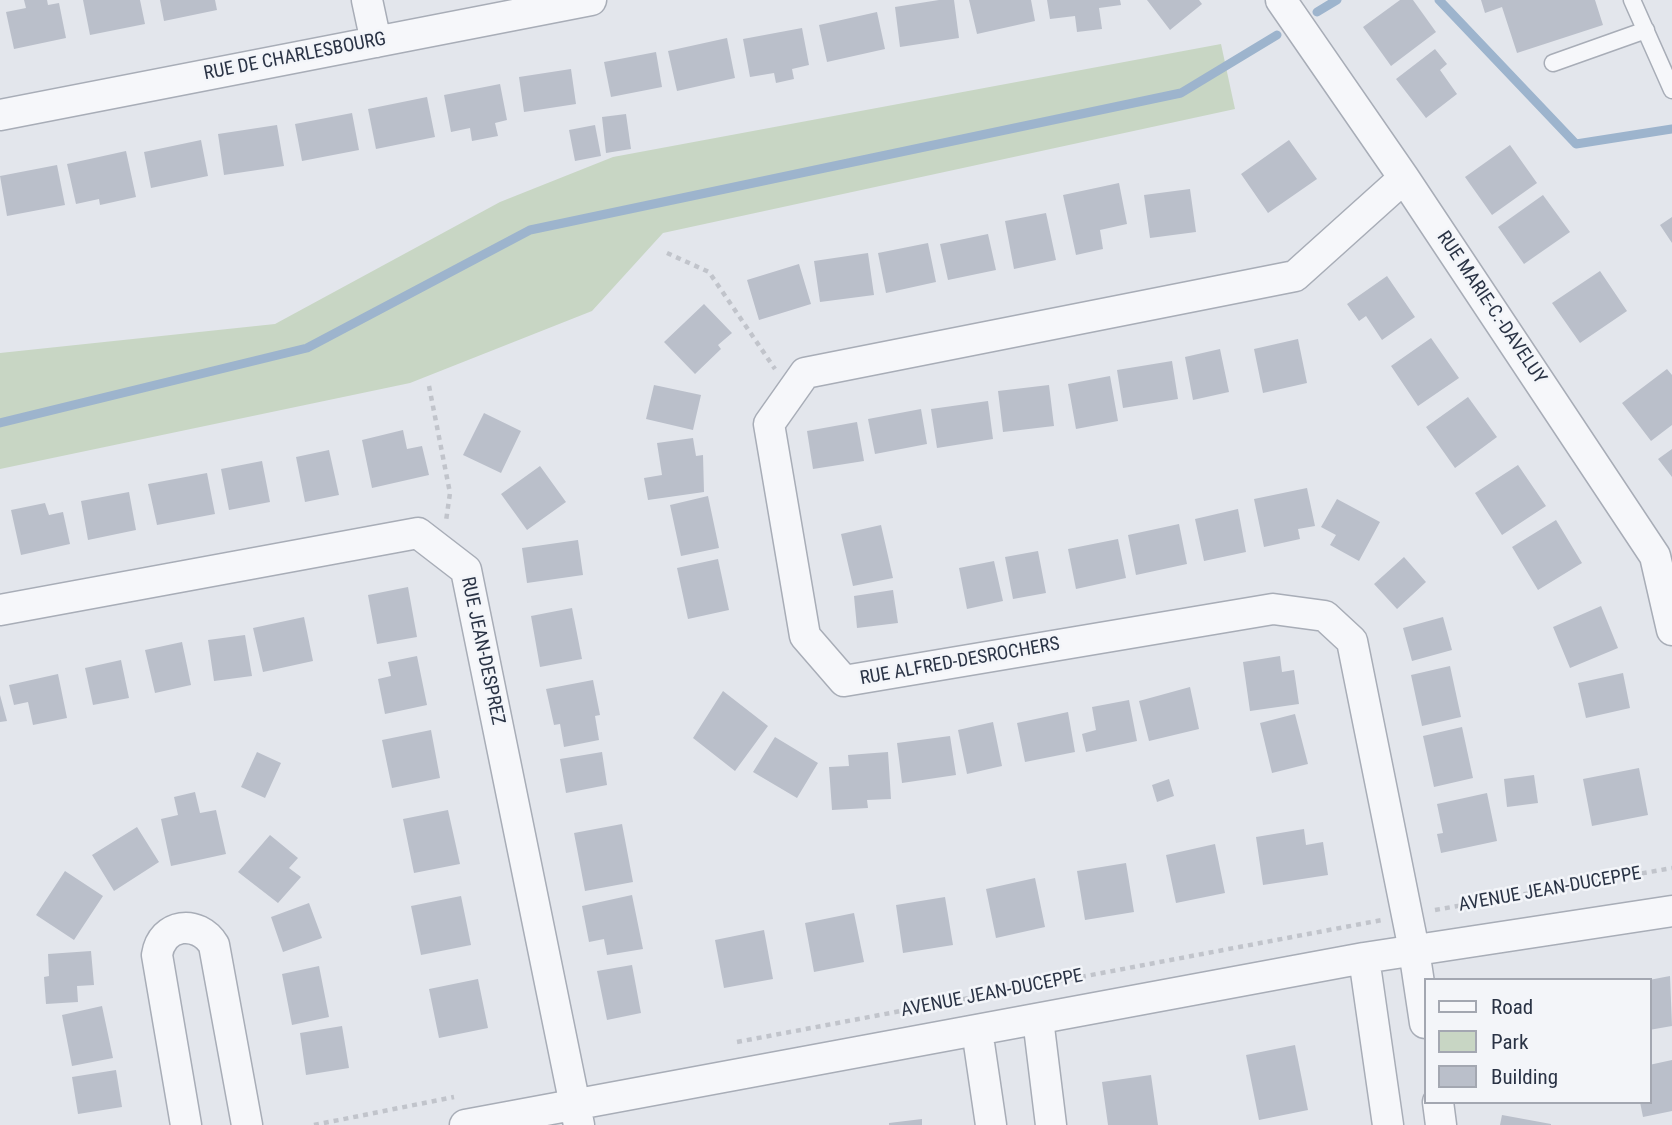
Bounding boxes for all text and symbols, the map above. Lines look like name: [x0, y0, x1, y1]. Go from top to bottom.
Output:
street label: RUE DE CHARLESBOURG: [202, 28, 388, 86]
street label: RUE MARIE-C.-DAVELUY: [1431, 227, 1551, 389]
street label: RUE JEAN-DESPREZ: [455, 575, 509, 727]
street label: RUE ALFRED-DESROCHERS: [858, 633, 1062, 691]
street label: AVENUE JEAN-DUCEPPE: [1457, 863, 1643, 917]
street label: AVENUE JEAN-DUCEPPE: [899, 965, 1085, 1023]
legend: [1424, 978, 1651, 1104]
text: Road: [1491, 995, 1533, 1019]
text: Park: [1491, 1030, 1528, 1054]
text: Building: [1491, 1065, 1558, 1089]

